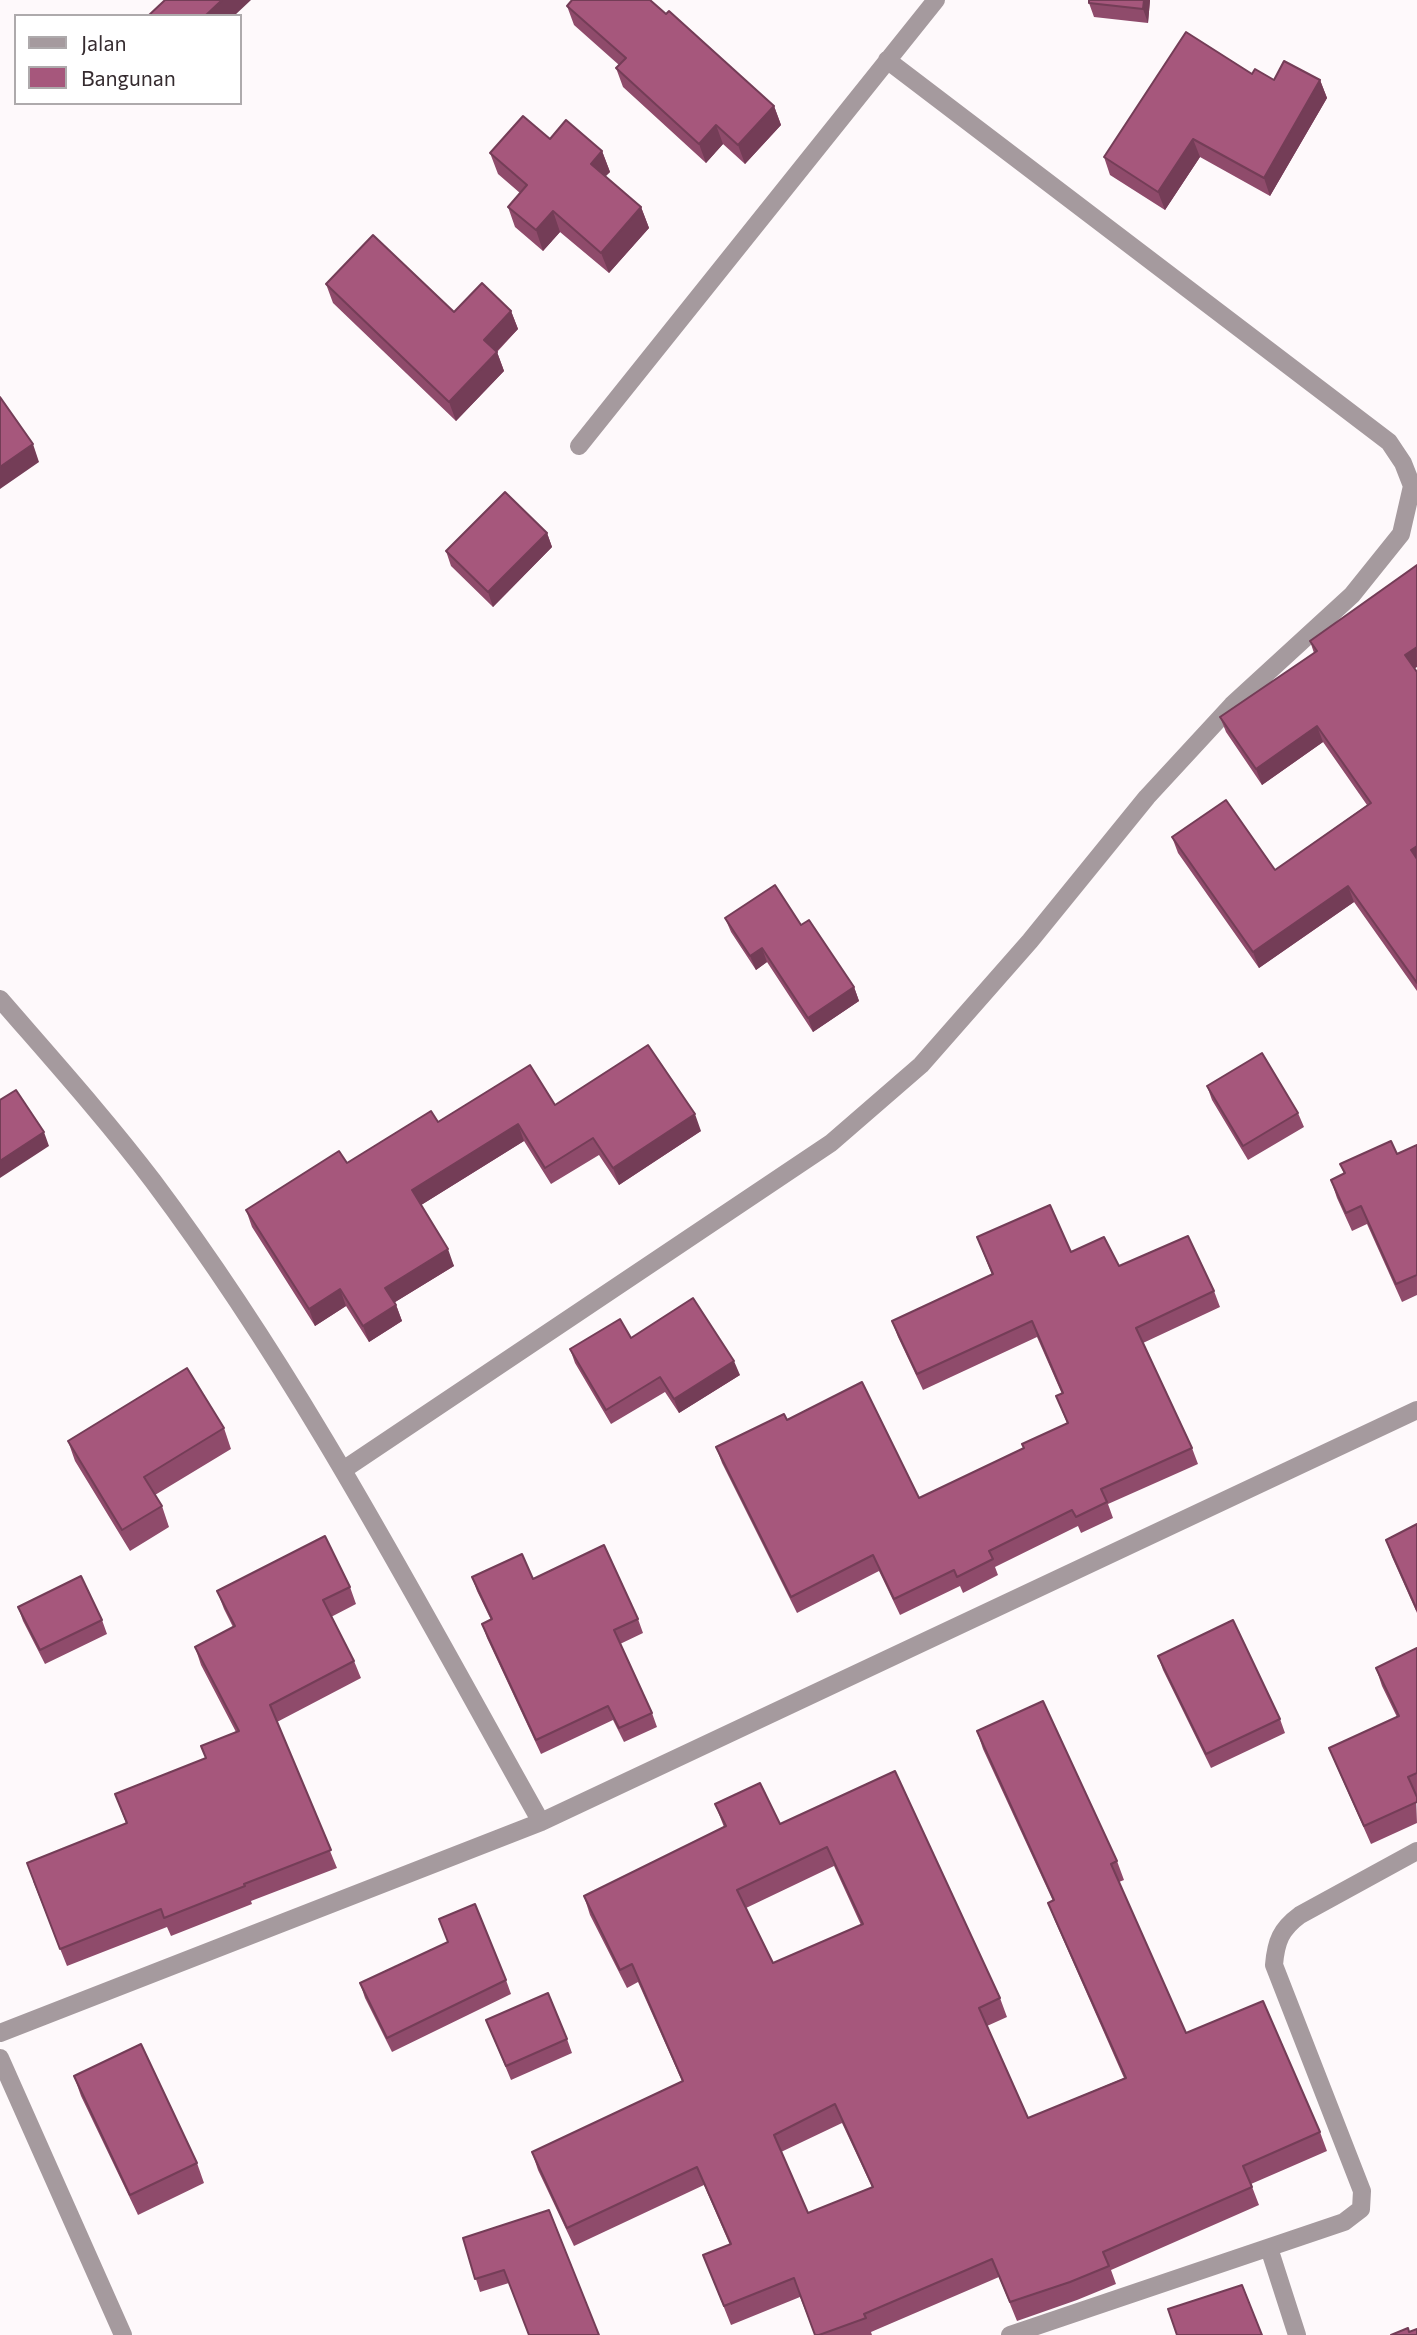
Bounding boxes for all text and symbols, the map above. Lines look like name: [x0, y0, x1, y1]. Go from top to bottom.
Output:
legend: [14, 14, 242, 105]
text: Jalan: [81, 30, 126, 55]
text: Bangunan: [81, 65, 176, 90]

